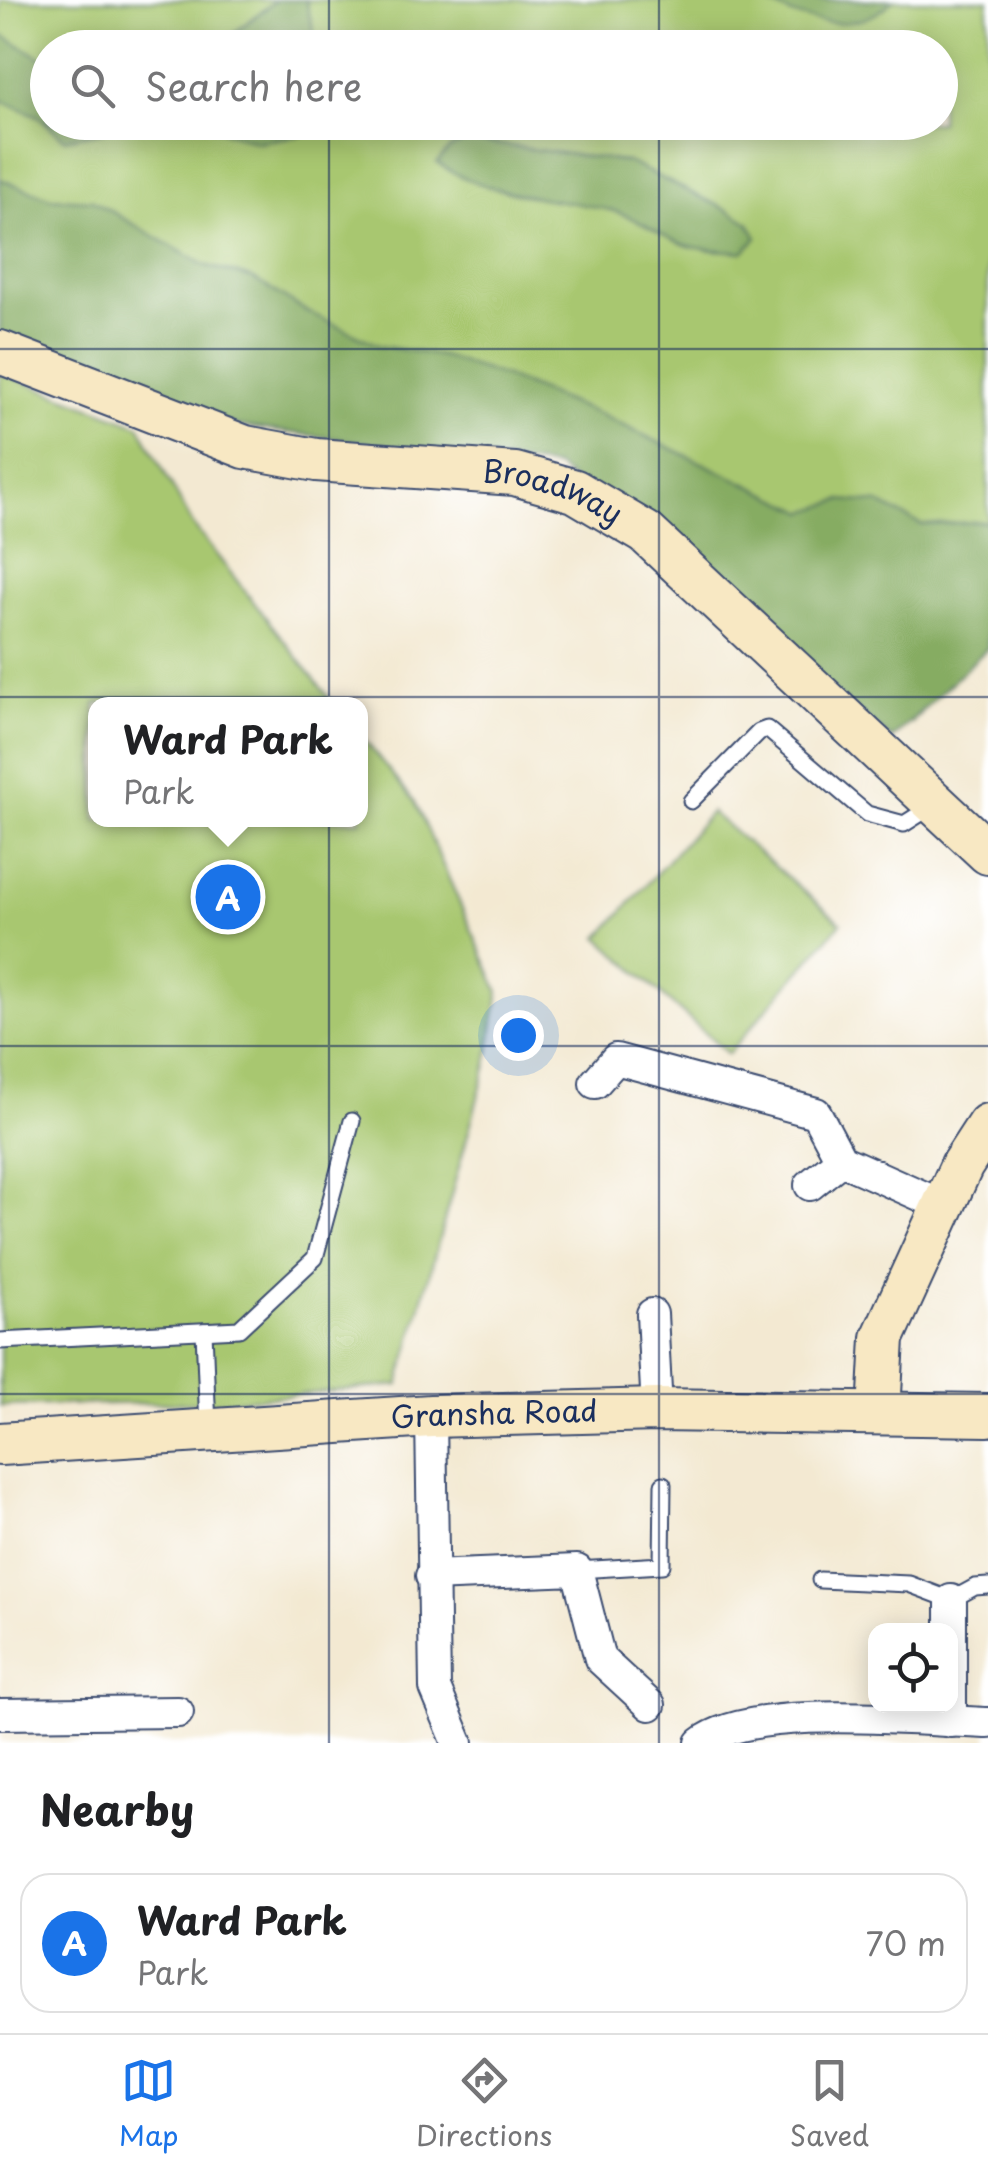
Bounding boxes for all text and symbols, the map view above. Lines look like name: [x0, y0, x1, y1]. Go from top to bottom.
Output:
search box: [30, 30, 958, 140]
text: Search here: [145, 57, 362, 114]
icon: search: [65, 58, 120, 113]
street label: Broadway: [481, 447, 632, 534]
popup: [88, 697, 368, 827]
text: Ward Park: [123, 710, 333, 767]
text: Park: [123, 767, 195, 815]
pin: A: [196, 860, 260, 934]
your location: [493, 1010, 544, 1061]
street label: Gransha Road: [389, 1387, 598, 1439]
map controls: [868, 1623, 958, 1713]
button: locate: [868, 1623, 958, 1713]
text: Nearby: [40, 1777, 194, 1840]
text: Ward Park: [137, 1891, 347, 1948]
text: A: [62, 1919, 87, 1967]
text: 70 m: [866, 1919, 946, 1967]
text: Park: [137, 1948, 209, 1996]
tab: Map: [119, 2053, 179, 2156]
tab: Directions: [416, 2053, 552, 2156]
tab: Saved: [790, 2053, 869, 2156]

